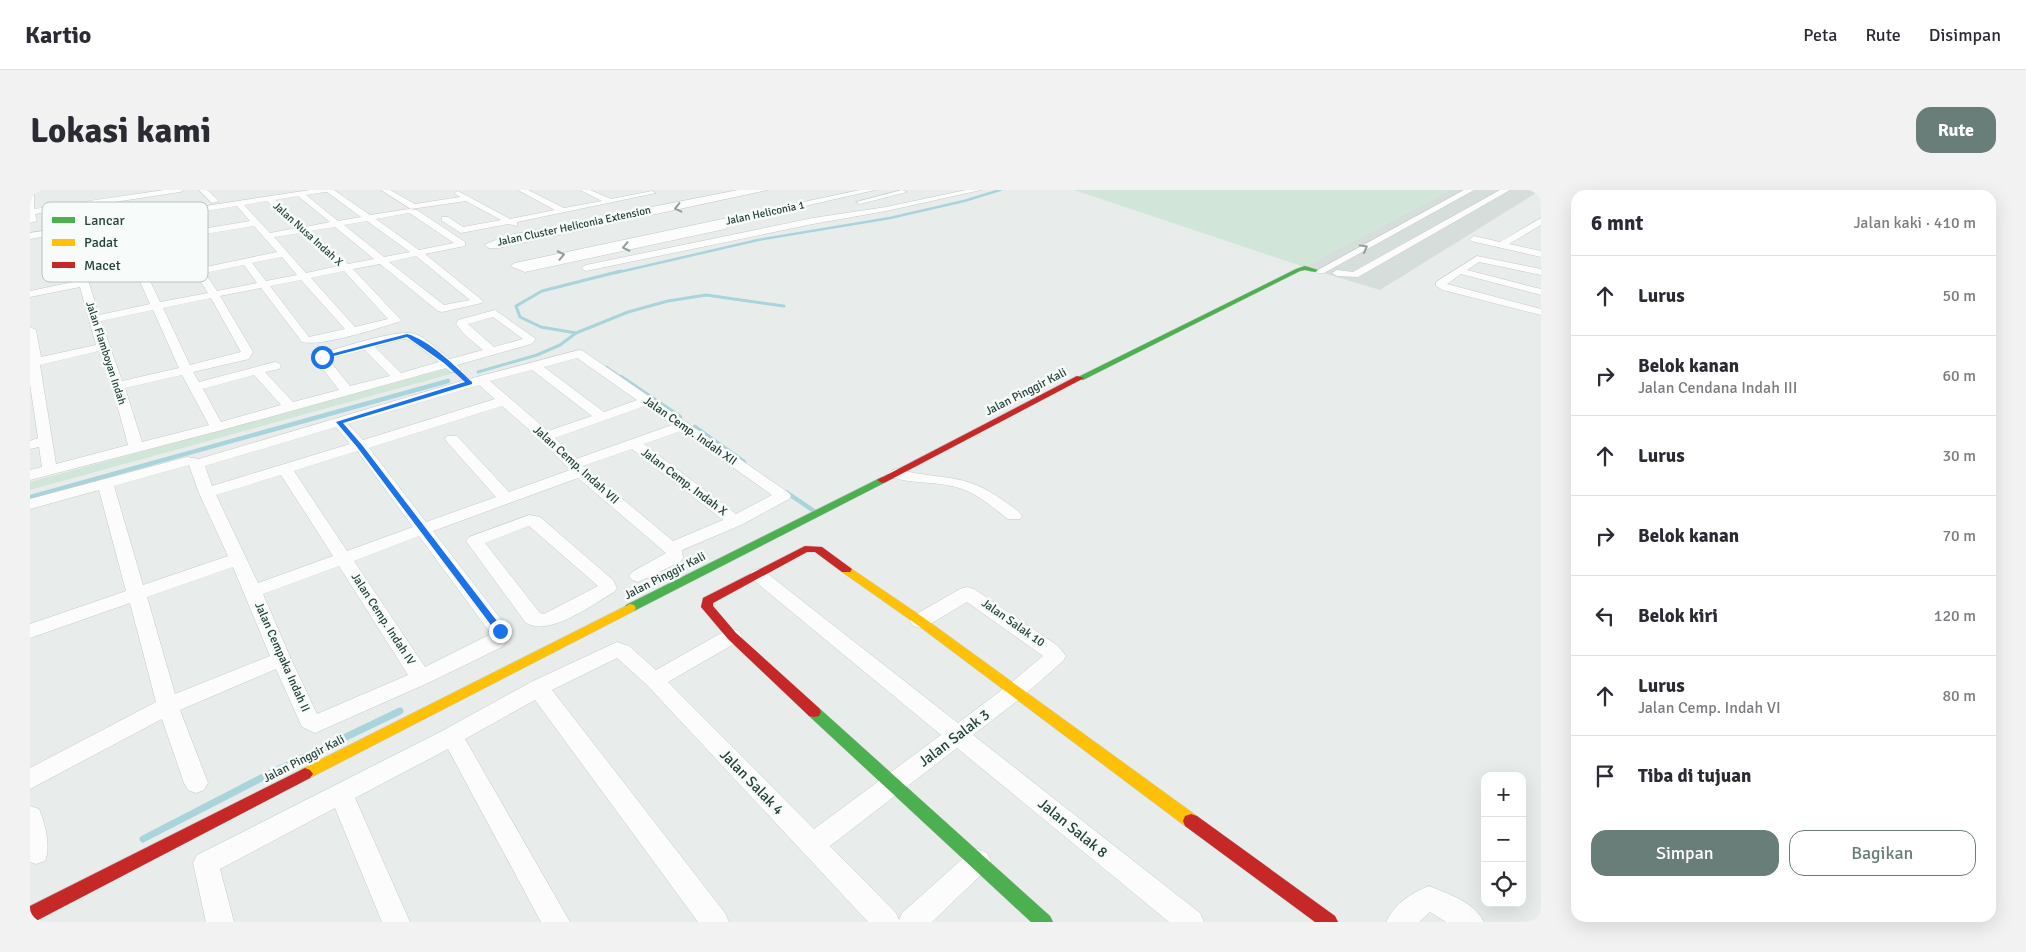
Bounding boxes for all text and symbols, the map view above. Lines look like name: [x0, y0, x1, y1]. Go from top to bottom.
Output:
text: Kartio: [25, 20, 91, 50]
text: Peta: [1803, 24, 1837, 46]
text: Rute: [1865, 24, 1901, 46]
text: Disimpan: [1929, 24, 2001, 46]
button: Rute: [1916, 107, 1996, 153]
text: Lokasi kami: [30, 109, 211, 152]
street label: Jalan Heliconia 1: [724, 198, 806, 228]
street label: Jalan Nusa Indah X: [270, 199, 346, 269]
legend: [42, 202, 208, 282]
one-way arrow: [674, 202, 682, 213]
street label: Jalan Cluster Heliconia Extension: [496, 203, 652, 249]
text: 6 mnt: [1591, 210, 1643, 236]
text: Lancar: [84, 212, 126, 229]
text: Jalan kaki · 410 m: [1854, 213, 1976, 233]
text: Padat: [84, 234, 118, 251]
one-way arrow: [622, 241, 631, 252]
one-way arrow: [1358, 244, 1367, 254]
one-way arrow: [556, 251, 565, 261]
text: Macet: [84, 257, 121, 274]
icon: ahead: [1591, 282, 1619, 310]
text: Lurus: [1638, 284, 1685, 308]
text: 50 m: [1942, 286, 1976, 306]
street label: Jalan Flamboyan Indah: [83, 300, 129, 406]
route start: [311, 346, 334, 369]
text: Belok kanan: [1638, 354, 1739, 378]
icon: right: [1591, 362, 1619, 390]
street label: Jalan Pinggir Kali: [983, 365, 1069, 419]
text: 60 m: [1942, 366, 1976, 386]
text: Jalan Cendana Indah III: [1638, 378, 1798, 398]
street label: Jalan Cemp. Indah XII: [640, 393, 740, 469]
street label: Jalan Cemp. Indah VII: [530, 422, 622, 508]
icon: ahead: [1591, 442, 1619, 470]
text: Lurus: [1638, 444, 1685, 468]
street label: Jalan Cemp. Indah X: [638, 445, 730, 519]
text: 30 m: [1942, 446, 1976, 466]
icon: right: [1591, 522, 1619, 550]
text: Belok kanan: [1638, 524, 1739, 548]
text: 70 m: [1942, 526, 1976, 546]
street label: Jalan Pinggir Kali: [622, 549, 708, 603]
street label: Jalan Cemp. Indah IV: [348, 570, 418, 668]
street label: Jalan Salak 10: [978, 596, 1048, 650]
street label: Jalan Cempaka Indah II: [251, 600, 313, 714]
icon: left: [1591, 602, 1619, 630]
text: Belok kiri: [1638, 604, 1718, 628]
text: 120 m: [1934, 606, 1976, 626]
route end: [489, 620, 512, 643]
text: Lurus: [1638, 674, 1685, 698]
icon: ahead: [1591, 682, 1619, 710]
text: 80 m: [1942, 686, 1976, 706]
text: Jalan Cemp. Indah VI: [1638, 698, 1781, 718]
street label: Jalan Salak 3: [915, 705, 993, 771]
street label: Jalan Pinggir Kali: [261, 732, 347, 786]
street label: Jalan Salak 4: [716, 745, 788, 819]
icon: arrive: [1591, 762, 1619, 790]
text: Tiba di tujuan: [1638, 764, 1751, 788]
map controls: [1481, 772, 1526, 907]
button: +: [1481, 772, 1526, 817]
street label: Jalan Salak 8: [1035, 794, 1111, 862]
button: −: [1481, 817, 1526, 862]
button: Simpan: [1591, 830, 1779, 876]
button: Bagikan: [1789, 830, 1976, 876]
button: locate: [1481, 862, 1526, 907]

